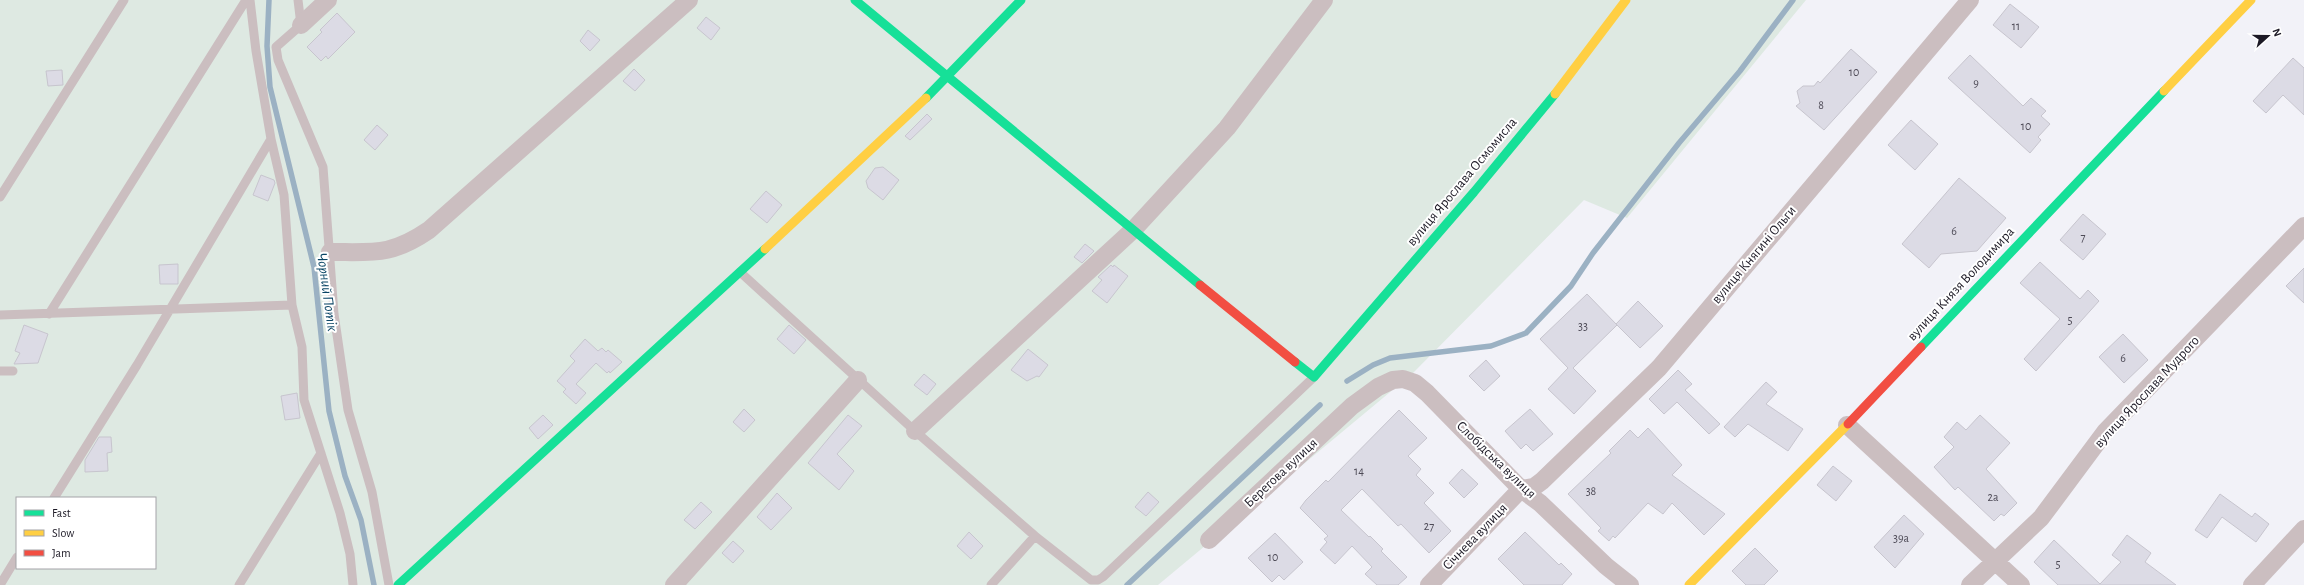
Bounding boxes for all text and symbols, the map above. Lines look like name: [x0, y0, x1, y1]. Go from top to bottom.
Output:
north arrow: [2248, 16, 2288, 56]
house number: 11: [2012, 20, 2020, 32]
text: N: [2270, 27, 2283, 38]
house number: 10: [1849, 66, 1859, 78]
house number: 9: [1973, 77, 1979, 89]
house number: 8: [1818, 99, 1824, 111]
street label: вулиця Ярослава Осмомисла: [1404, 115, 1520, 249]
house number: 10: [2021, 120, 2031, 132]
street label: вулиця Княгині Ольги: [1709, 204, 1799, 306]
street label: вулиця Князя Володимира: [1905, 224, 2017, 343]
house number: 6: [1951, 225, 1957, 237]
house number: 7: [2080, 231, 2086, 243]
water label: Чорний Потік: [314, 252, 340, 333]
house number: 5: [2067, 314, 2073, 326]
house number: 33: [1578, 320, 1588, 332]
street label: вулиця Ярослава Мудрого: [2092, 333, 2202, 450]
house number: 6: [2120, 352, 2126, 364]
street label: Слобідська вулиця: [1454, 419, 1538, 501]
street label: Берегова вулиця: [1242, 436, 1320, 510]
house number: 14: [1354, 465, 1364, 477]
house number: 38: [1586, 485, 1597, 497]
house number: 2а: [1988, 491, 1999, 503]
legend: [16, 497, 156, 569]
street label: Січнева вулиця: [1440, 501, 1510, 573]
text: Fast: [52, 507, 71, 519]
house number: 27: [1424, 520, 1434, 532]
text: Slow: [52, 527, 74, 539]
house number: 39а: [1893, 532, 1910, 544]
text: Jam: [52, 547, 71, 559]
house number: 10: [1268, 551, 1278, 563]
house number: 5: [2055, 558, 2061, 570]

